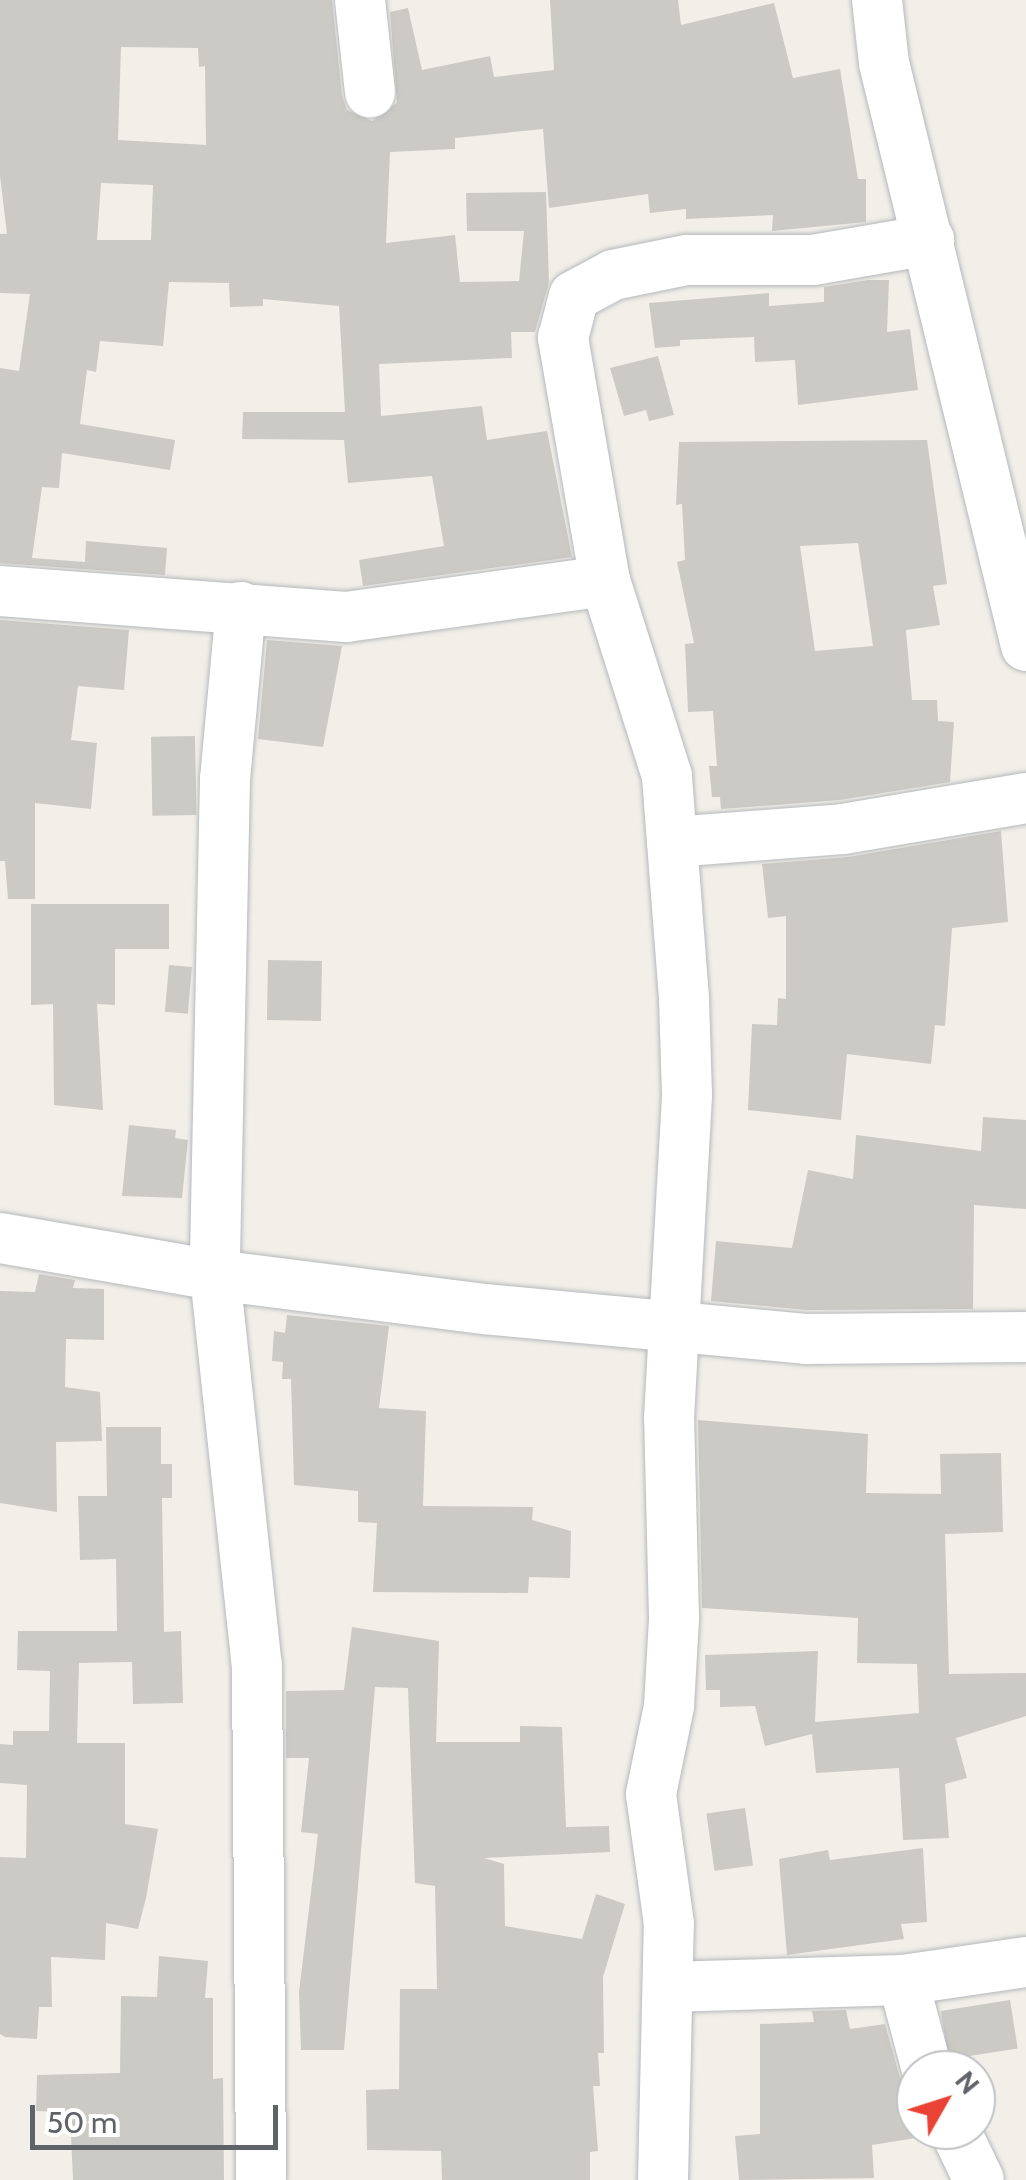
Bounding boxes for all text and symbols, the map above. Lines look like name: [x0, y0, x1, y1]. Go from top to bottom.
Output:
north arrow: [896, 2050, 996, 2150]
text: N: [948, 2064, 987, 2101]
scale bar: [35, 2085, 282, 2147]
text: 50 m: [47, 2104, 117, 2141]

